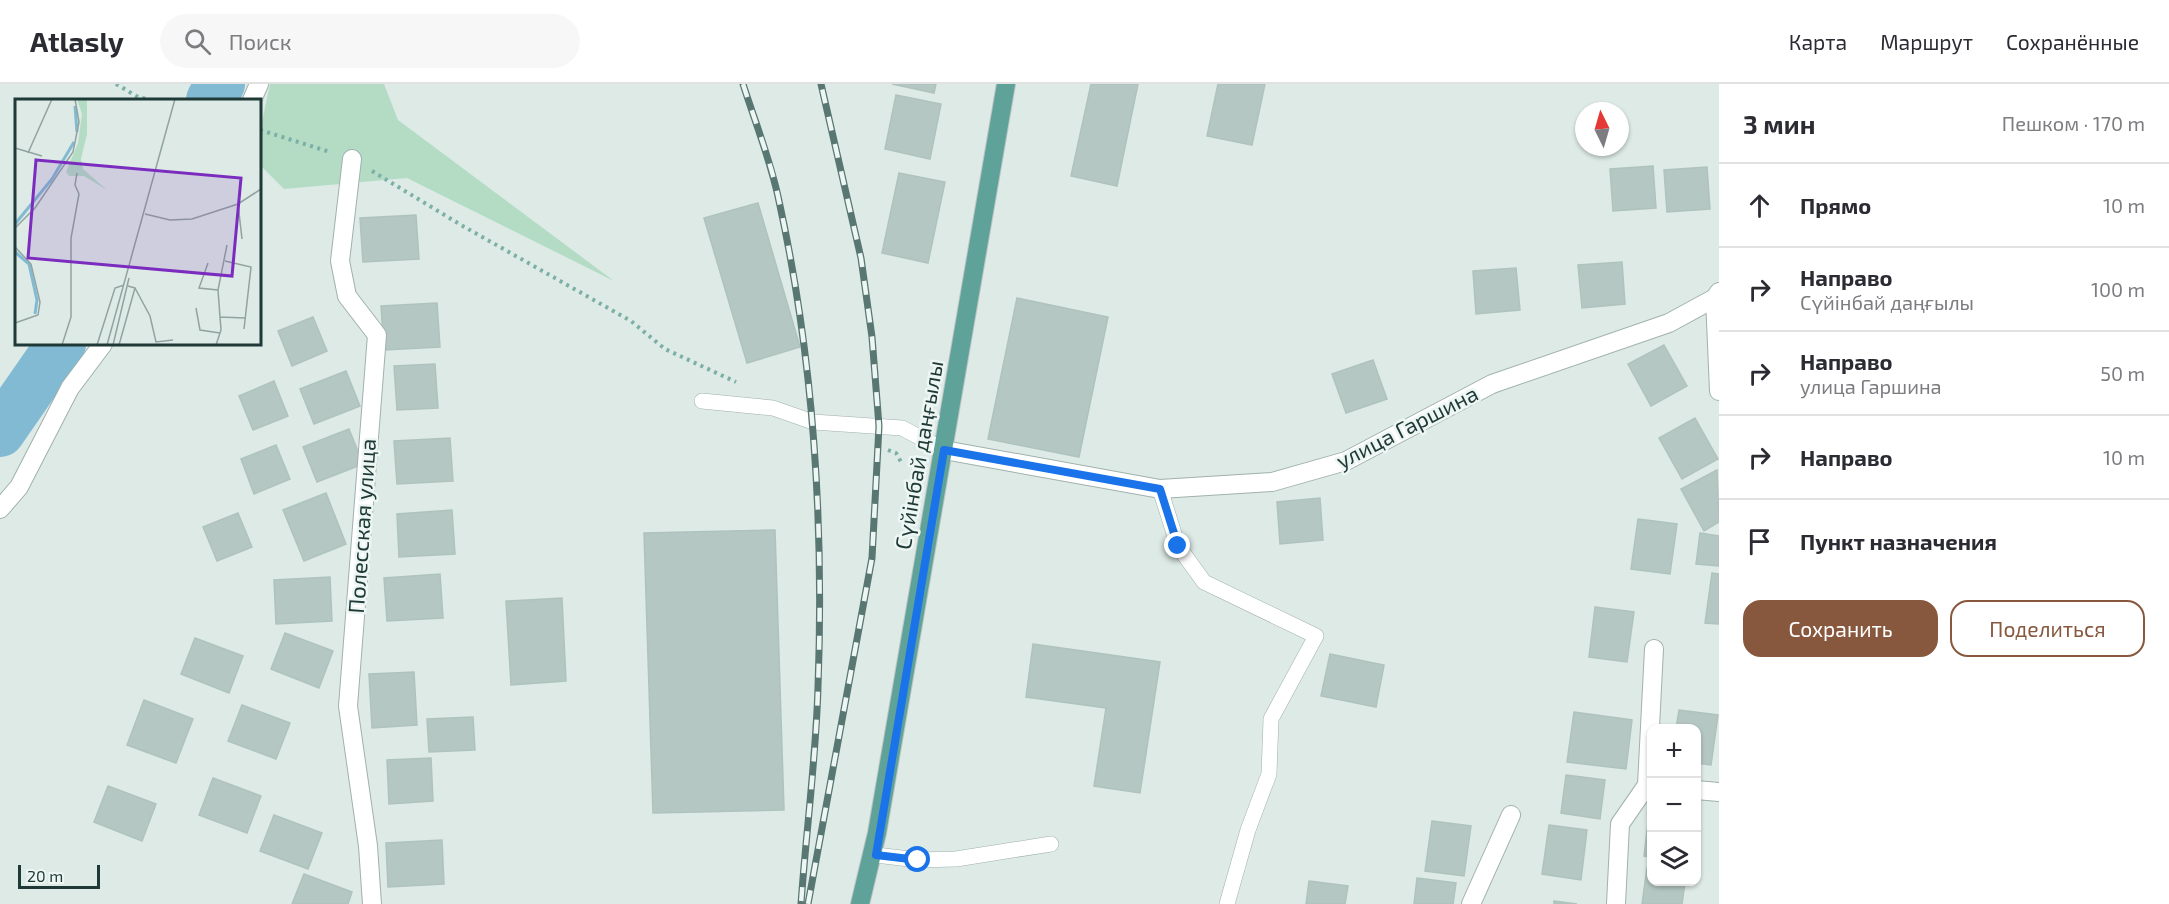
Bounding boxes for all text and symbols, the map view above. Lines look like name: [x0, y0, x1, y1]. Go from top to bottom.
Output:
search box: [160, 14, 580, 68]
text: Atlasly: [30, 24, 124, 58]
icon: search: [181, 25, 214, 58]
text: Поиск: [229, 28, 292, 54]
text: Карта: [1789, 29, 1847, 54]
text: Маршрут: [1880, 29, 1973, 54]
text: Сохранённые: [2006, 29, 2139, 54]
inset map: [15, 99, 261, 345]
north arrow: [1575, 102, 1629, 156]
text: 3 мин: [1743, 108, 1815, 139]
text: Пешком · 170 m: [2002, 111, 2145, 135]
icon: ahead: [1743, 189, 1776, 222]
text: Прямо: [1800, 192, 1871, 218]
text: 10 m: [2103, 193, 2145, 217]
text: Направо: [1800, 264, 1893, 290]
icon: right: [1743, 273, 1776, 306]
text: 100 m: [2091, 277, 2145, 301]
text: Сүйінбай даңғылы: [1800, 290, 1974, 314]
text: Направо: [1800, 348, 1893, 374]
icon: right: [1743, 357, 1776, 390]
street label: Сүйінбай даңғылы: [889, 358, 947, 551]
text: 50 m: [2100, 361, 2145, 385]
text: улица Гаршина: [1800, 374, 1942, 398]
street label: улица Гаршина: [1331, 379, 1482, 474]
street label: Полесская улица: [342, 438, 381, 614]
icon: right: [1743, 441, 1776, 474]
text: Направо: [1800, 444, 1893, 470]
text: 10 m: [2103, 445, 2145, 469]
icon: arrive: [1743, 525, 1776, 558]
text: Пункт назначения: [1800, 528, 1997, 554]
route end: [1164, 532, 1190, 558]
button: Сохранить: [1743, 600, 1938, 657]
button: Поделиться: [1950, 600, 2145, 657]
map controls: [1647, 724, 1701, 886]
button: +: [1647, 724, 1701, 778]
button: −: [1647, 778, 1701, 832]
button: layers: [1647, 832, 1701, 886]
route start: [904, 846, 930, 872]
scale bar: [18, 862, 100, 890]
text: 20 m: [27, 866, 63, 885]

